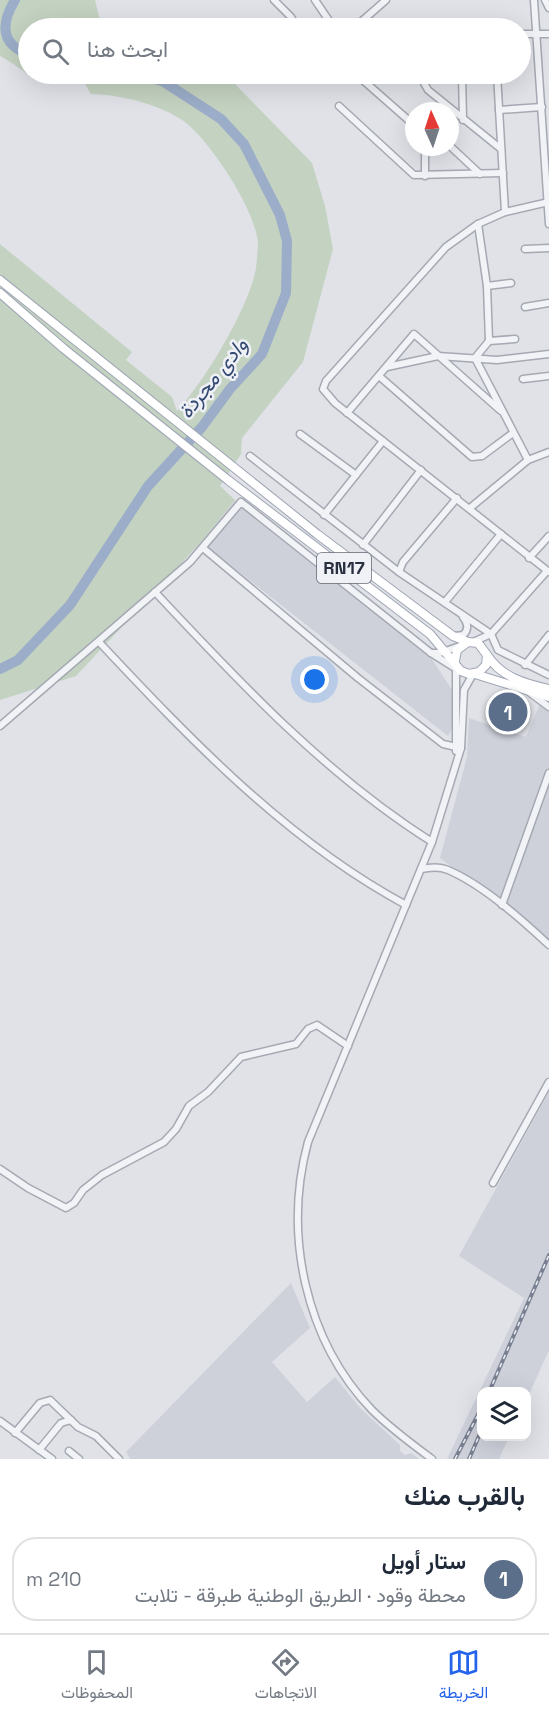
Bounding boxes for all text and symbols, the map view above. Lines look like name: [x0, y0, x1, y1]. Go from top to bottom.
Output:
search box: [18, 18, 531, 84]
icon: search: [39, 35, 72, 68]
text: ابحث هنا: [87, 35, 168, 63]
north arrow: [405, 102, 459, 156]
water label: وادي مجردة: [172, 331, 257, 426]
road number: RN17: [317, 553, 371, 583]
your location: [300, 665, 329, 694]
pin: 1: [488, 690, 528, 734]
map controls: [477, 1387, 531, 1441]
button: layers: [477, 1387, 531, 1441]
text: بالقرب منك: [404, 1479, 525, 1513]
text: ستار أويل: [382, 1547, 466, 1575]
text: 210 m: [26, 1566, 82, 1592]
text: 1: [499, 1566, 508, 1592]
text: محطة وقود · الطريق الوطنية طبرقة - تلابت: [135, 1582, 466, 1608]
tab: المحفوظات: [61, 1646, 133, 1707]
tab: الاتجاهات: [255, 1646, 317, 1707]
tab: الخريطة: [439, 1646, 488, 1707]

